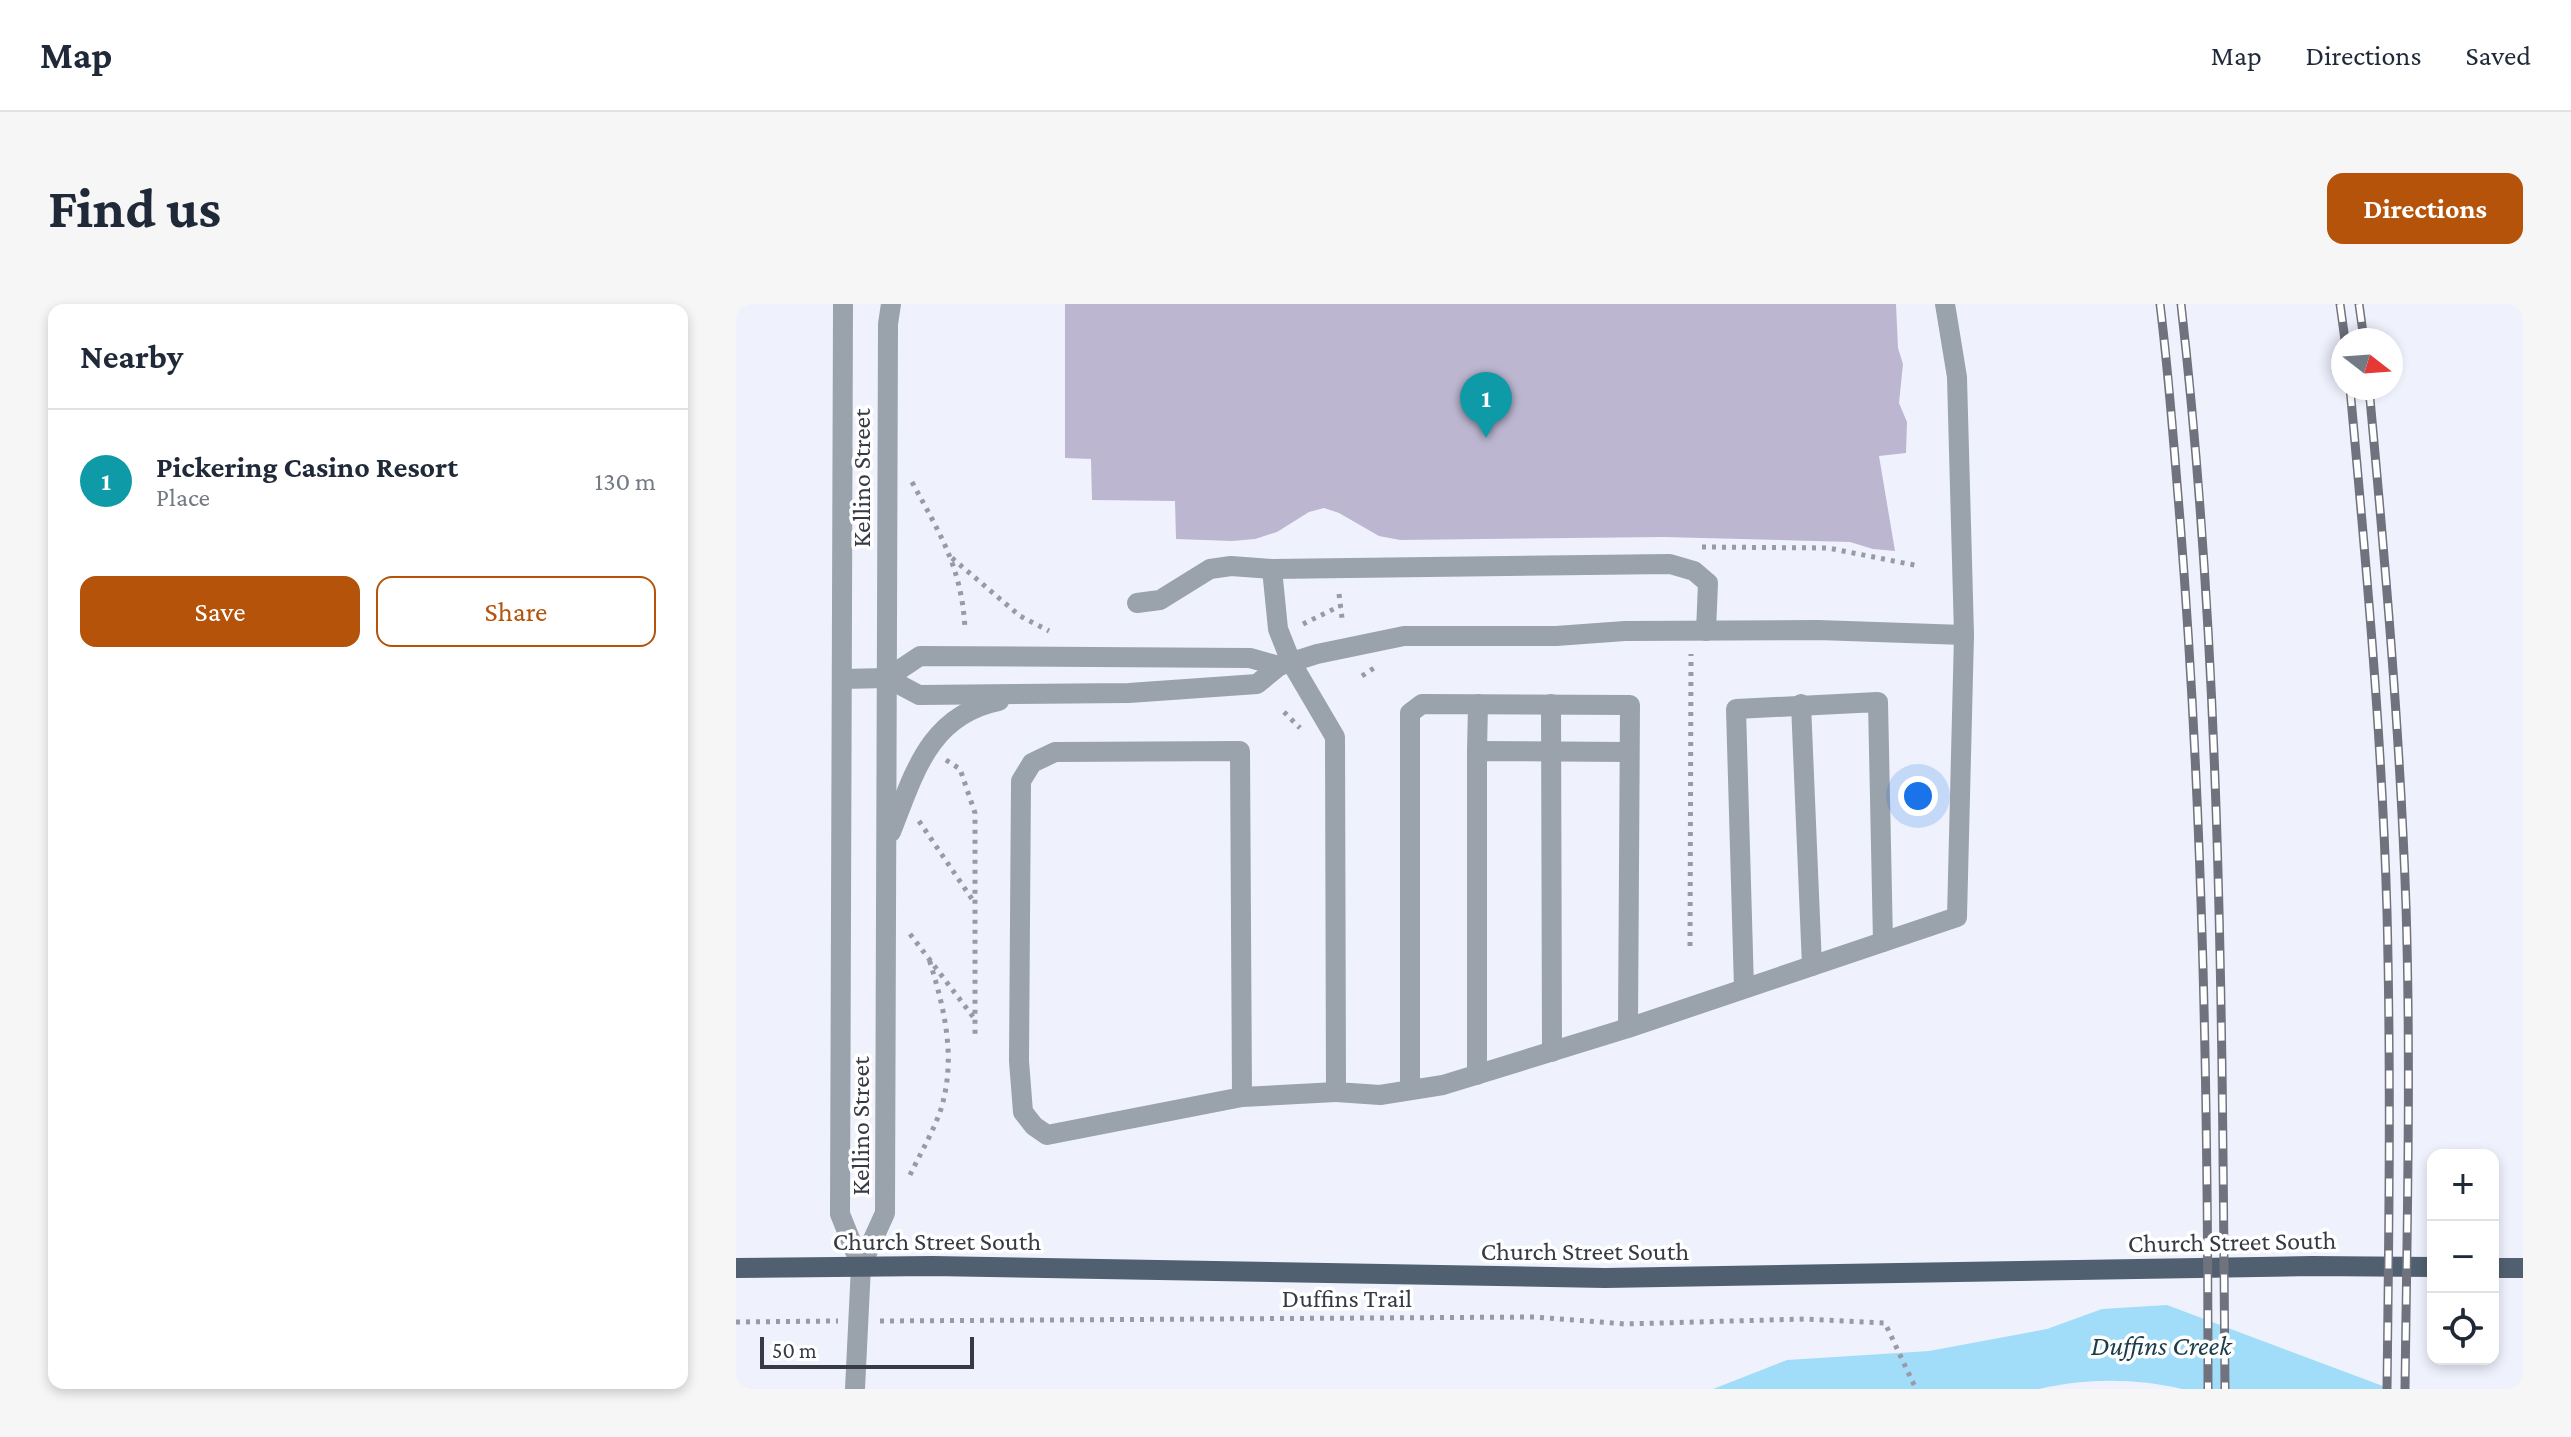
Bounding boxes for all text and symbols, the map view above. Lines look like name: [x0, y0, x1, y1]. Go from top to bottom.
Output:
text: Map: [40, 34, 113, 76]
text: Map: [2211, 40, 2262, 71]
text: Directions: [2306, 40, 2421, 71]
text: Saved: [2465, 40, 2531, 71]
button: Directions: [2327, 173, 2523, 244]
text: Find us: [48, 177, 221, 239]
north arrow: [2331, 328, 2403, 400]
text: Nearby: [80, 338, 183, 375]
pin: 1: [1460, 372, 1512, 438]
street label: Kellino Street: [847, 408, 876, 548]
text: Pickering Casino Resort: [156, 450, 458, 483]
text: 1: [101, 467, 111, 496]
text: 130 m: [595, 467, 656, 496]
text: Place: [156, 483, 210, 512]
button: Save: [80, 576, 360, 647]
button: Share: [376, 576, 656, 647]
your location: [1898, 776, 1938, 816]
street label: Kellino Street: [846, 1056, 875, 1196]
map controls: [2427, 1149, 2499, 1365]
button: +: [2427, 1149, 2499, 1221]
button: −: [2427, 1221, 2499, 1293]
street label: Church Street South: [2128, 1226, 2337, 1258]
street label: Church Street South: [833, 1227, 1041, 1256]
street label: Church Street South: [1481, 1237, 1689, 1266]
street label: Duffins Trail: [1282, 1284, 1412, 1313]
button: locate: [2427, 1293, 2499, 1365]
water label: Duffins Creek: [2091, 1330, 2233, 1361]
scale bar: [760, 1333, 974, 1369]
text: 50 m: [772, 1338, 817, 1363]

